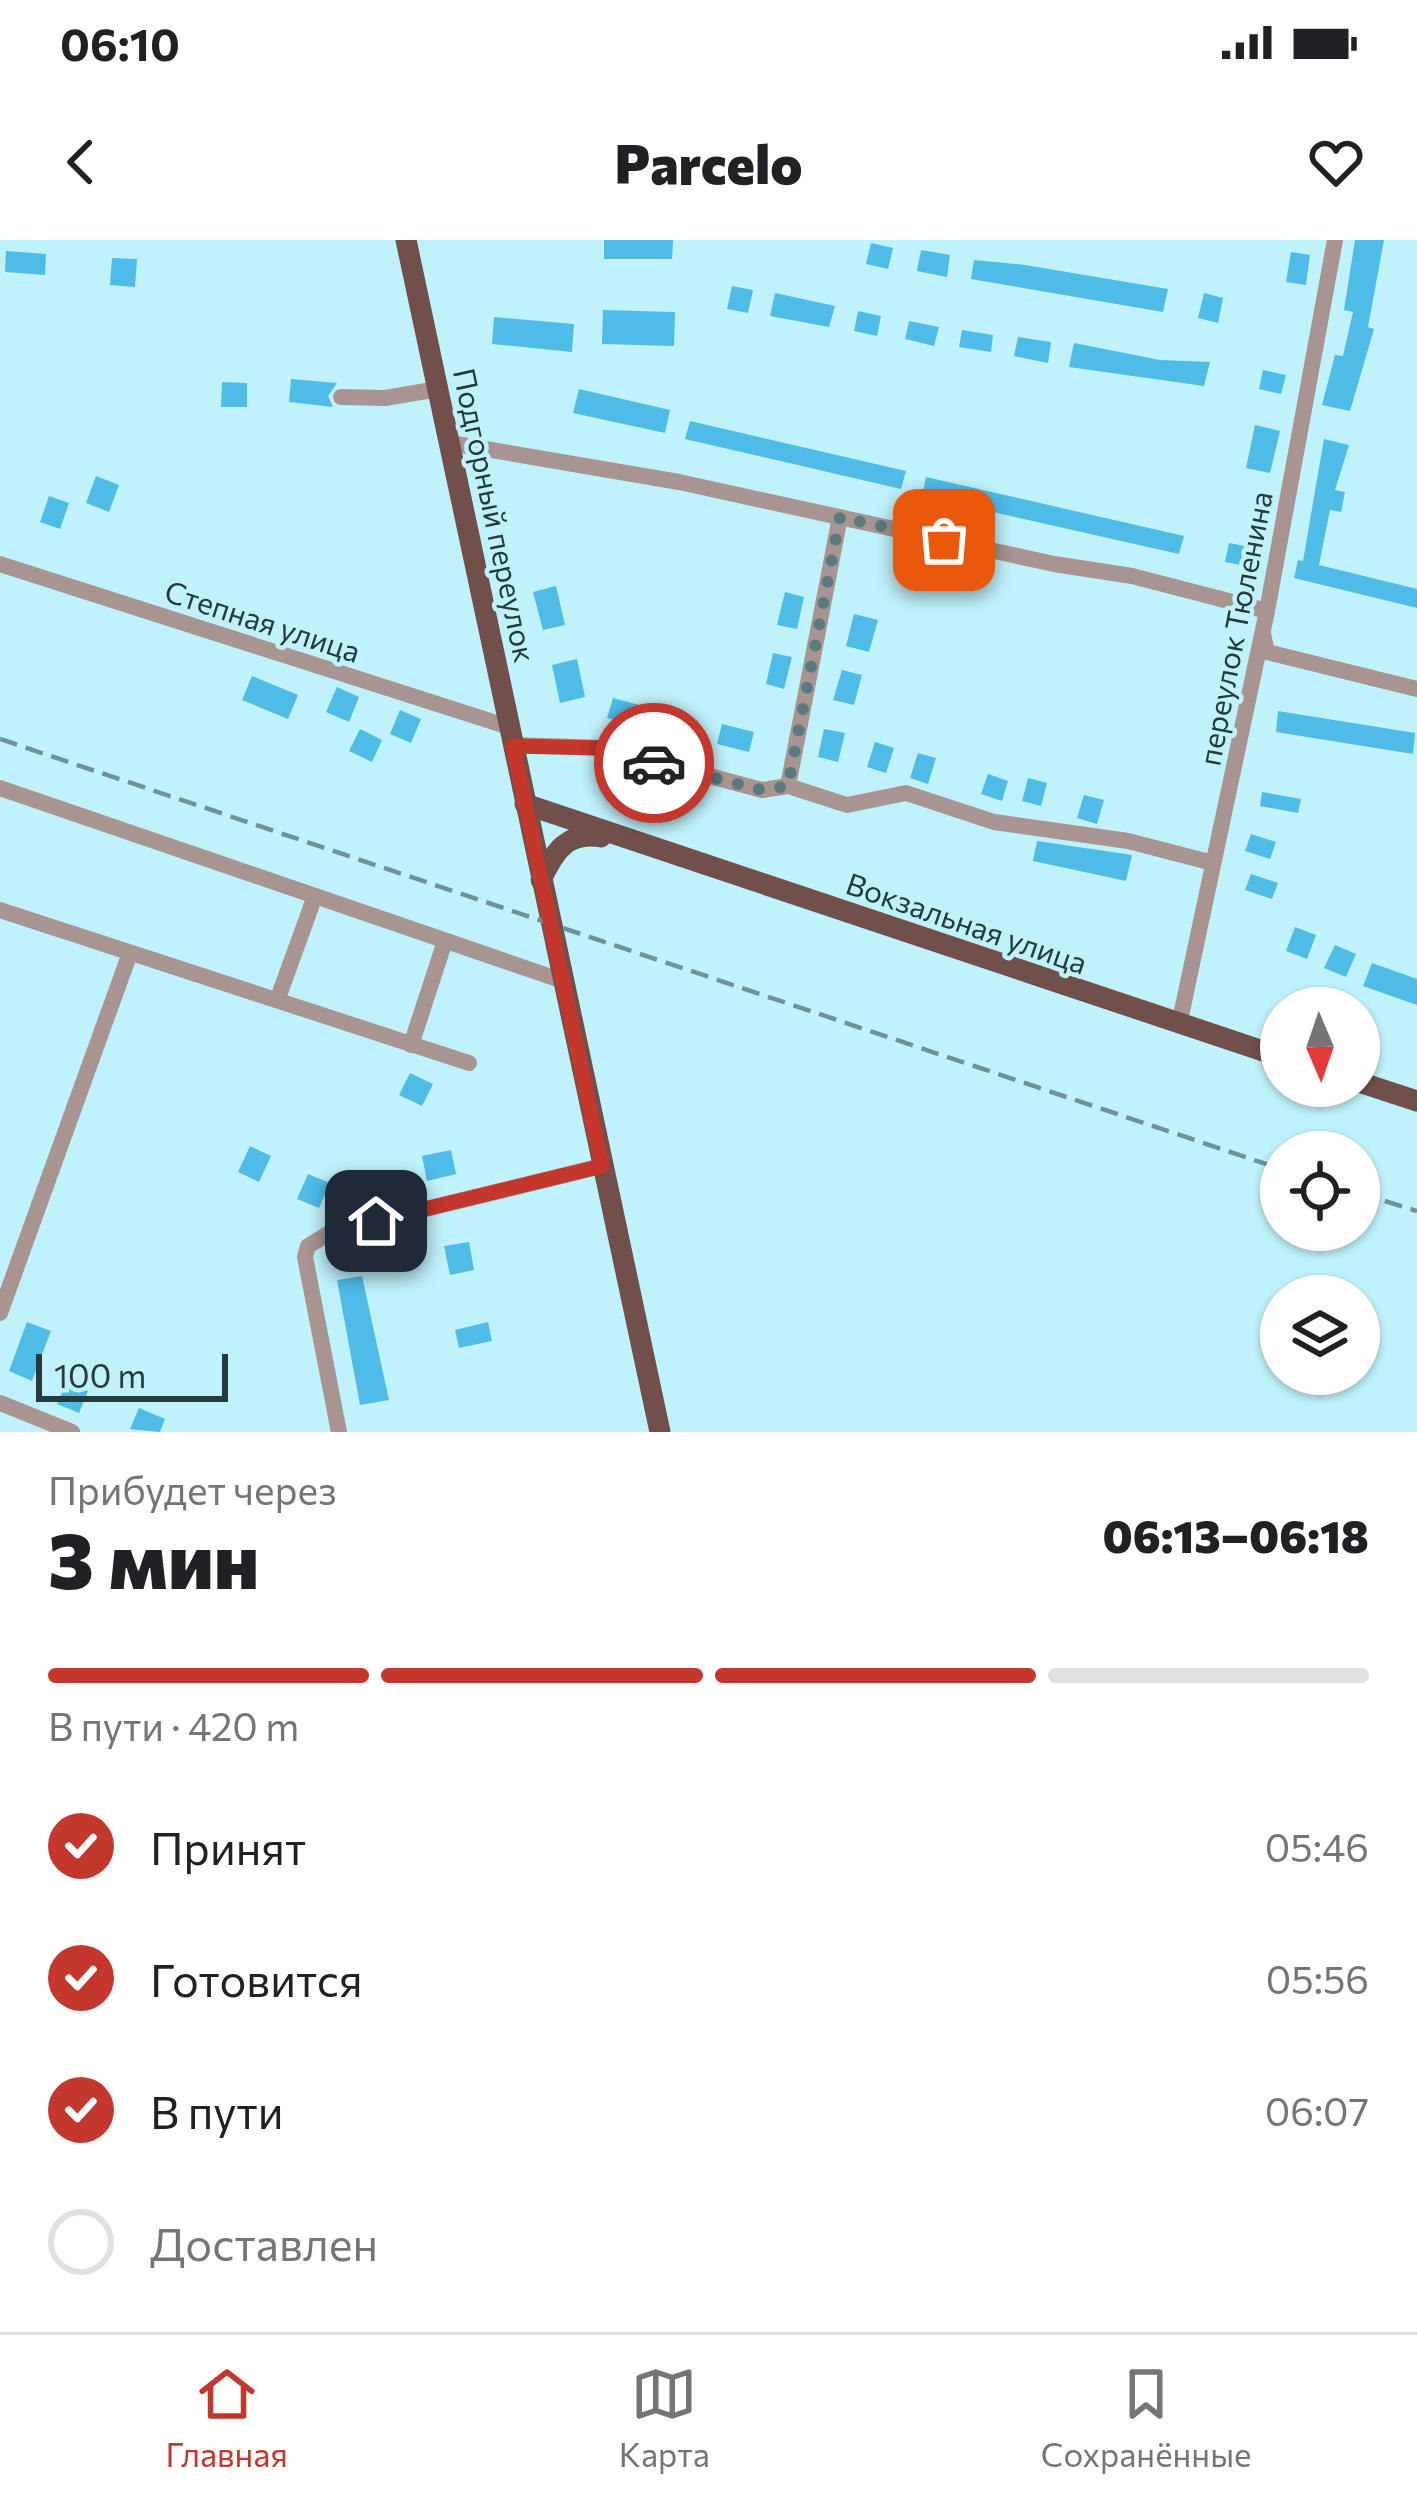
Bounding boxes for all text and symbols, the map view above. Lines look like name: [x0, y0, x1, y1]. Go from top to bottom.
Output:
text: 06:10: [60, 15, 180, 70]
icon: back: [48, 129, 114, 195]
text: Parcelo: [614, 129, 803, 195]
icon: heart: [1303, 129, 1369, 195]
street label: Подгорный переулок: [447, 365, 545, 665]
street label: переулок Тюленина: [1189, 488, 1279, 768]
pin: [893, 489, 995, 591]
icon: bag: [911, 507, 977, 573]
street label: Степная улица: [161, 571, 365, 669]
courier: [594, 703, 714, 823]
icon: car: [621, 730, 687, 796]
street label: Вокзальная улица: [842, 863, 1092, 981]
north arrow: [1260, 987, 1380, 1107]
map controls: [1260, 987, 1380, 1395]
button: locate: [1260, 1131, 1380, 1251]
pin: [325, 1170, 427, 1272]
icon: home: [343, 1188, 409, 1254]
button: layers: [1260, 1275, 1380, 1395]
scale bar: [36, 1348, 228, 1401]
text: 100 m: [54, 1354, 146, 1395]
text: Прибудет через: [48, 1465, 337, 1513]
text: 06:13–06:18: [1102, 1507, 1369, 1562]
text: 3 мин: [48, 1510, 259, 1605]
text: В пути · 420 m: [48, 1701, 299, 1749]
icon: check: [48, 1813, 114, 1879]
text: Принят: [150, 1819, 306, 1874]
text: 05:46: [1265, 1822, 1369, 1870]
icon: check: [48, 1945, 114, 2011]
text: Готовится: [150, 1951, 363, 2006]
text: 05:56: [1266, 1954, 1369, 2002]
icon: check: [48, 2077, 114, 2143]
text: В пути: [150, 2083, 284, 2138]
text: 06:07: [1265, 2086, 1369, 2134]
text: Доставлен: [150, 2215, 378, 2270]
tab: Главная: [166, 2361, 288, 2474]
tab: Карта: [619, 2361, 710, 2474]
tab: Сохранённые: [1041, 2361, 1251, 2474]

